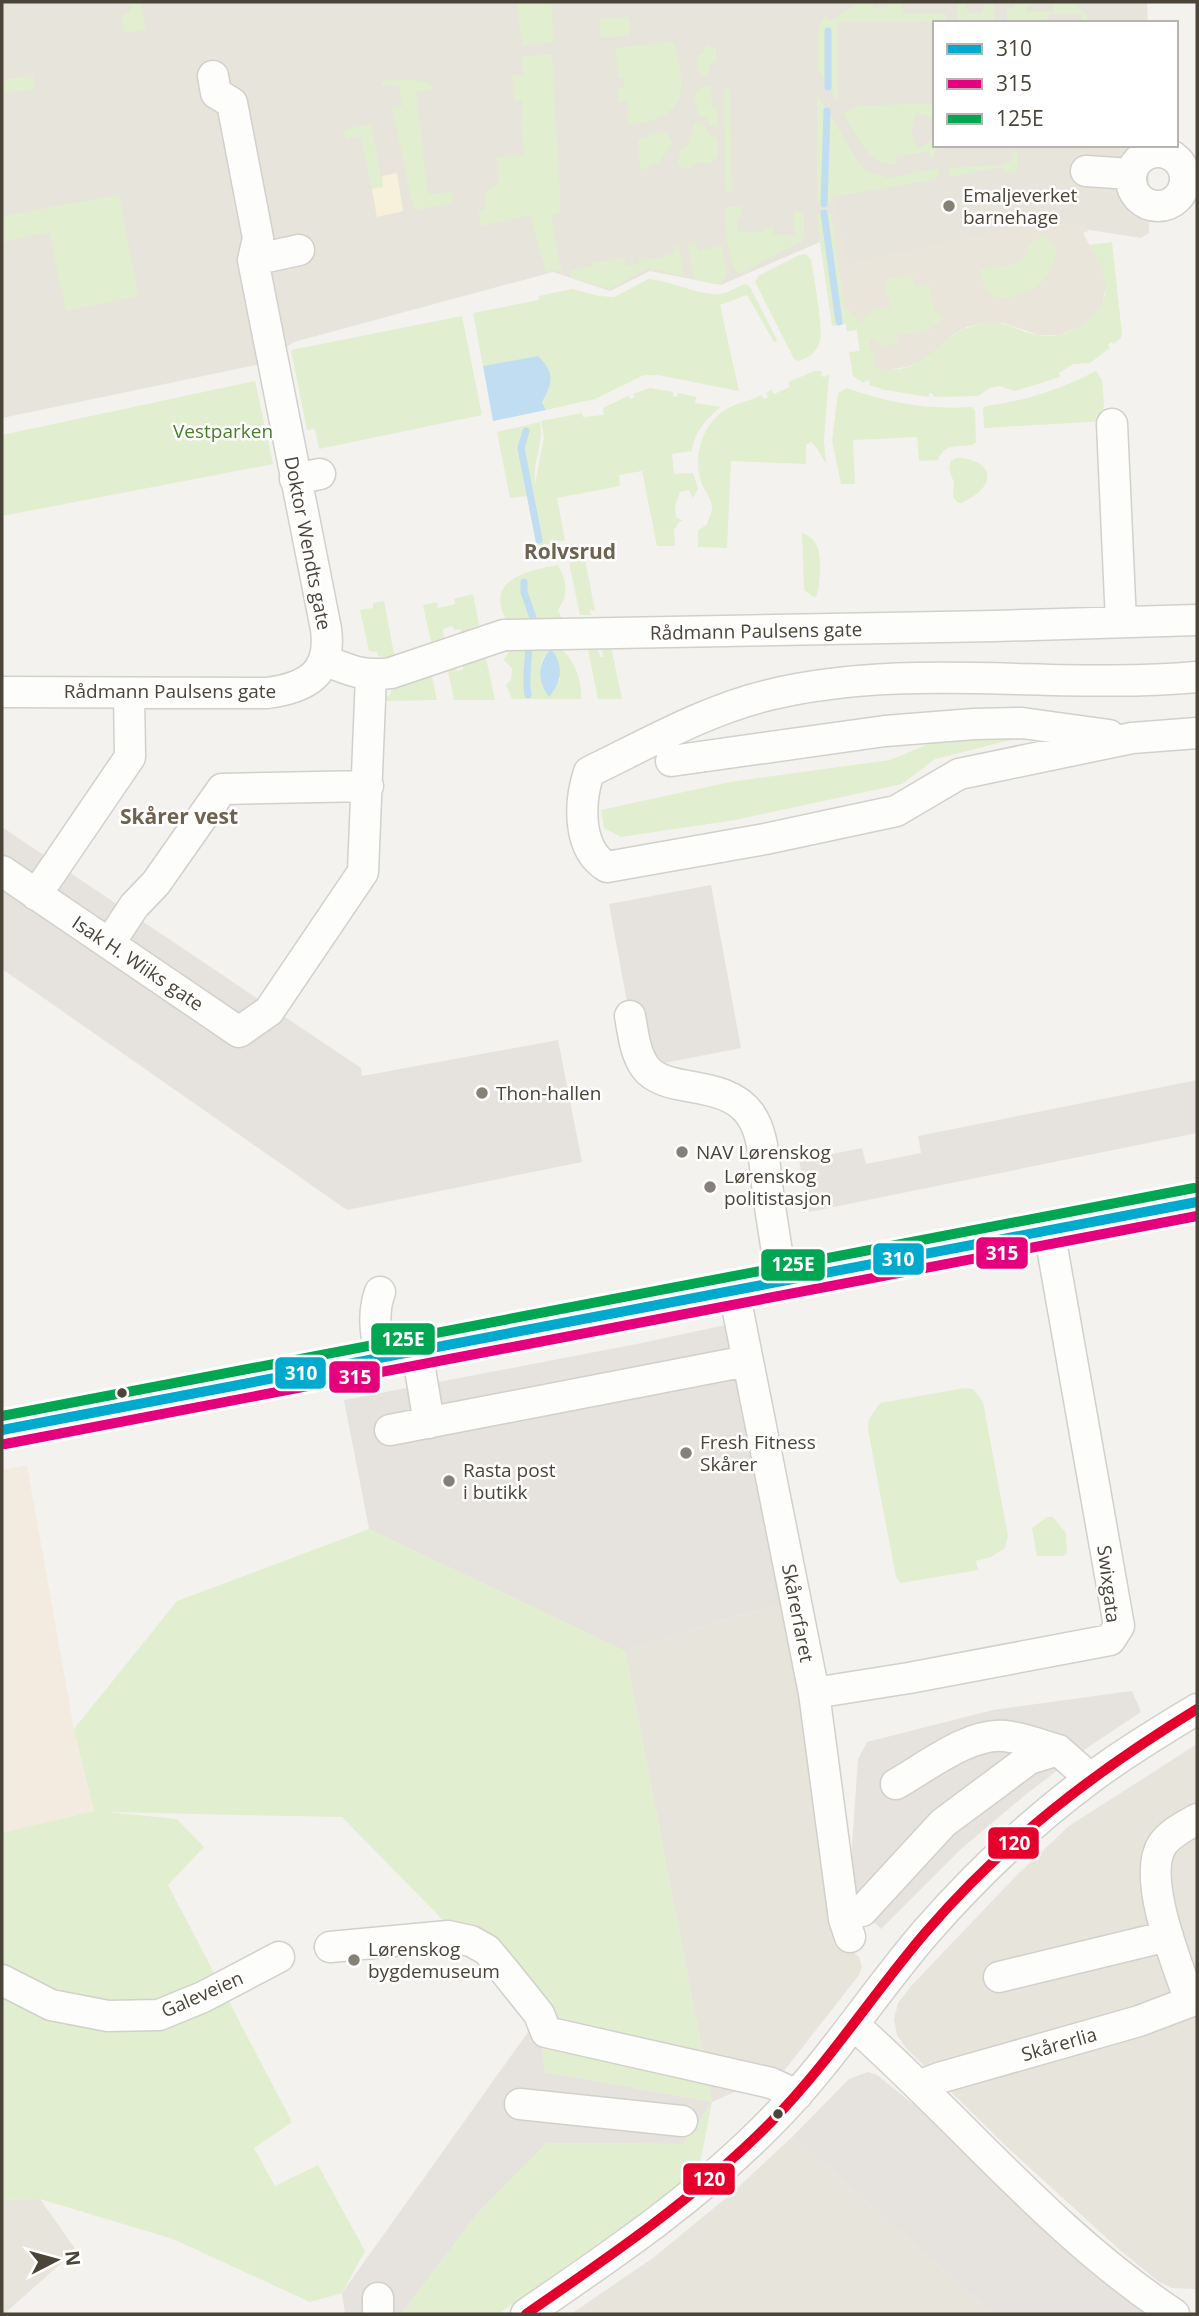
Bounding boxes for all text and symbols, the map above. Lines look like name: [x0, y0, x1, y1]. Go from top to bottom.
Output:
legend: [933, 21, 1178, 147]
text: 310: [996, 34, 1032, 62]
text: 315: [996, 69, 1032, 97]
text: 125E: [996, 104, 1044, 132]
place label: Emaljeverket barnehage: [963, 182, 1078, 230]
marker: Emaljeverket barnehage: [941, 198, 957, 214]
park label: Vestparken: [173, 418, 273, 444]
street label: Doktor Wendts gate: [278, 454, 338, 632]
district label: Rolvsrud: [524, 537, 616, 565]
street label: Rådmann Paulsens gate: [650, 616, 862, 646]
street label: Rådmann Paulsens gate: [64, 678, 276, 704]
district label: Skårer vest: [120, 802, 238, 830]
street label: Isak H. Wiiks gate: [67, 909, 209, 1017]
place label: Thon-hallen: [496, 1080, 601, 1106]
marker: Thon-hallen: [474, 1085, 490, 1101]
place label: NAV Lørenskog: [696, 1139, 831, 1165]
marker: NAV Lørenskog: [674, 1144, 690, 1160]
place label: Lørenskog politistasjon: [724, 1163, 832, 1211]
marker: Lørenskog politistasjon: [702, 1179, 718, 1195]
line badge: 315: [975, 1236, 1029, 1270]
text: 315: [986, 1240, 1018, 1266]
line badge: 310: [872, 1242, 925, 1276]
text: 310: [882, 1246, 914, 1272]
line badge: 125E: [760, 1248, 826, 1282]
text: 125E: [771, 1251, 815, 1277]
line badge: 125E: [370, 1322, 436, 1356]
text: 125E: [381, 1326, 425, 1352]
line badge: 310: [274, 1356, 327, 1390]
text: 310: [285, 1360, 317, 1386]
line badge: 315: [328, 1360, 381, 1394]
text: 315: [339, 1364, 371, 1390]
unlabelled marker: [115, 1386, 129, 1400]
place label: Fresh Fitness Skårer: [700, 1429, 816, 1477]
marker: Fresh Fitness Skårer: [678, 1445, 694, 1461]
place label: Rasta post i butikk: [463, 1457, 556, 1505]
marker: Rasta post i butikk: [441, 1473, 457, 1489]
street label: Swixgata: [1091, 1544, 1127, 1624]
street label: Skårerfaret: [776, 1562, 820, 1664]
line badge: 120: [987, 1826, 1040, 1860]
text: 120: [998, 1830, 1030, 1856]
place label: Lørenskog bygdemuseum: [368, 1936, 500, 1984]
marker: Lørenskog bygdemuseum: [346, 1952, 362, 1968]
street label: Galeveien: [157, 1964, 247, 2024]
street label: Skårerlia: [1018, 2021, 1100, 2067]
unlabelled marker: [771, 2107, 785, 2121]
line badge: 120: [682, 2162, 736, 2196]
text: 120: [693, 2166, 725, 2192]
north arrow: [21, 2225, 91, 2295]
text: N: [59, 2249, 87, 2267]

